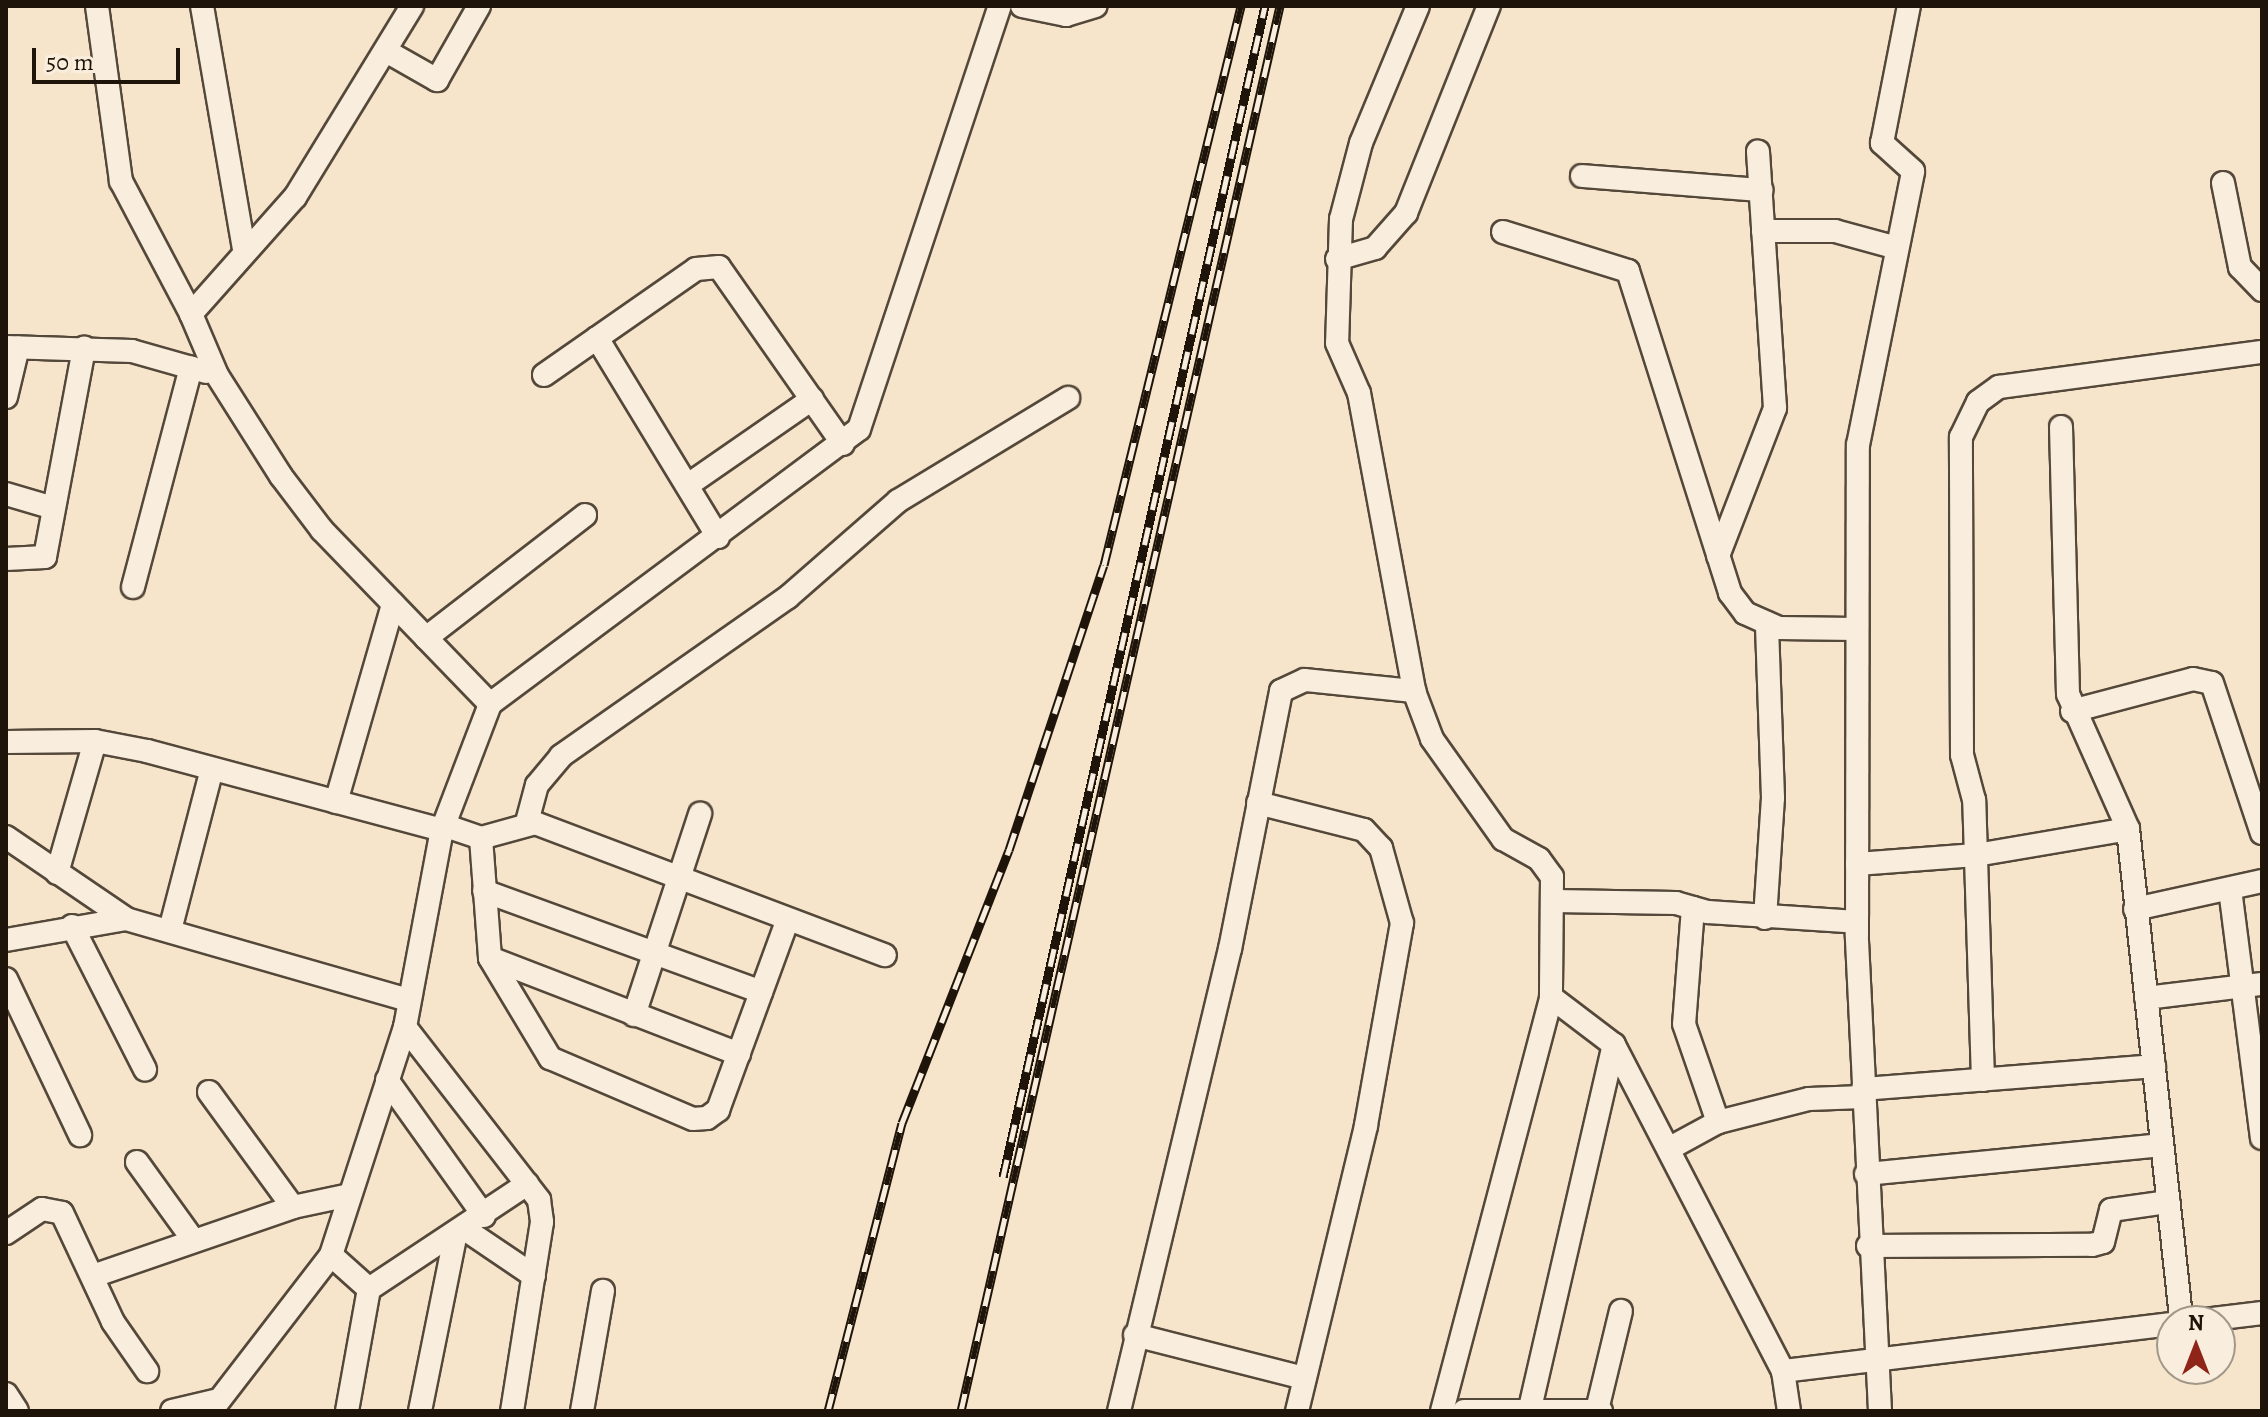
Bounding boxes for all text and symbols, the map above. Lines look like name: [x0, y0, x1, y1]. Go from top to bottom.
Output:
scale bar: [36, 32, 184, 82]
text: 50 m: [46, 46, 94, 78]
north arrow: [2156, 1305, 2236, 1385]
text: N: [2188, 1308, 2204, 1338]

